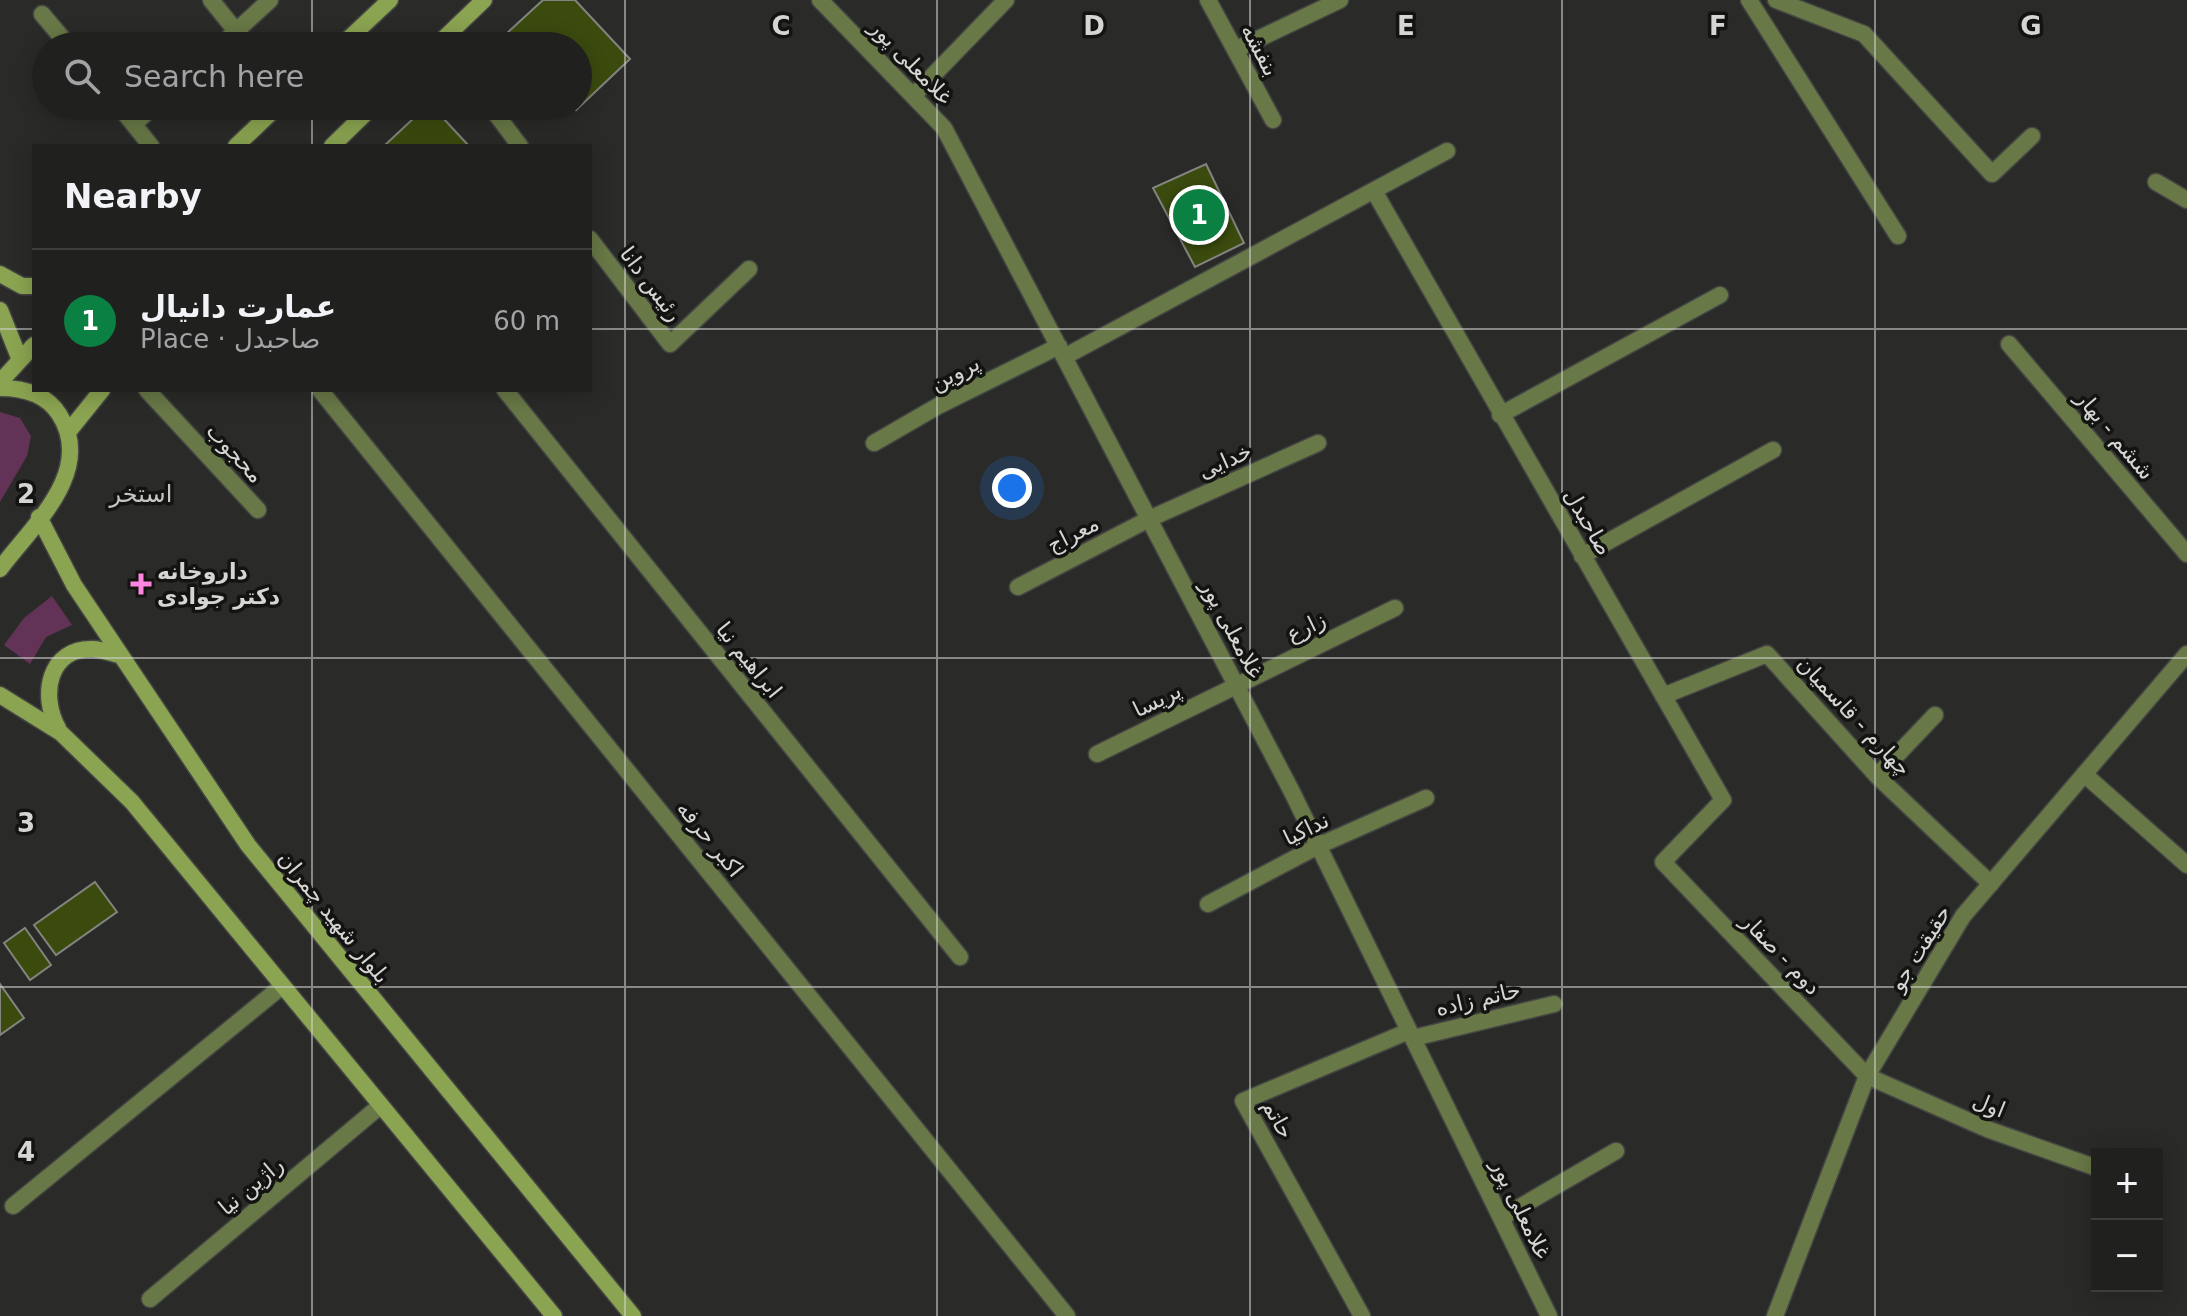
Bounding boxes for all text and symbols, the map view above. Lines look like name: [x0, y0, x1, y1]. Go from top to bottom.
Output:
text: C: [771, 11, 791, 41]
text: D: [1083, 11, 1105, 41]
text: E: [1397, 11, 1415, 41]
text: F: [1709, 11, 1727, 41]
text: G: [2020, 11, 2042, 41]
street label: غلامعلی پور: [863, 14, 957, 110]
street label: بنفشه: [1236, 20, 1284, 80]
search box: [32, 32, 592, 120]
icon: search: [60, 54, 104, 98]
text: Search here: [124, 59, 304, 94]
text: Nearby: [64, 176, 202, 216]
pin: 1: [1173, 185, 1225, 245]
street label: رئیس دانا: [614, 242, 687, 327]
text: عمارت دانیال: [140, 289, 336, 324]
text: 1: [81, 306, 99, 336]
text: 60 m: [493, 306, 560, 336]
text: Place · صاحبدل: [140, 324, 320, 354]
street label: پروین: [926, 350, 984, 397]
street label: ششم - بهار: [2069, 385, 2159, 485]
street label: محجوب: [201, 418, 269, 488]
street label: خدایی: [1194, 438, 1256, 484]
your location: [992, 468, 1032, 508]
text: 2: [17, 479, 35, 509]
district label: استخر: [109, 480, 172, 508]
street label: صاحبدل: [1559, 484, 1617, 560]
street label: معراج: [1043, 510, 1104, 558]
place label: داروخانه دکتر جوادی: [157, 559, 280, 610]
marker: داروخانه دکتر جوادی: [132, 575, 150, 593]
street label: غلامعلی پور: [1194, 575, 1268, 683]
street label: زارع: [1282, 607, 1330, 647]
street label: ابراهیم نیا: [710, 617, 787, 703]
street label: چهارم - قاسمیان: [1792, 651, 1916, 781]
street label: پریسا: [1129, 678, 1186, 723]
street label: اکبر حرفه: [672, 796, 748, 882]
street label: نداکیا: [1279, 807, 1333, 851]
text: 3: [17, 808, 35, 838]
street label: بلوار شهید چمران: [273, 846, 395, 988]
street label: حقیقت جو: [1883, 901, 1956, 996]
street label: دوم - صفار: [1736, 908, 1826, 1000]
street label: حاتم زاده: [1433, 977, 1523, 1022]
street label: اول: [1969, 1087, 2009, 1123]
street label: حاتم: [1256, 1095, 1299, 1144]
text: 4: [17, 1137, 35, 1167]
map controls: [2091, 1148, 2163, 1292]
button: +: [2091, 1148, 2163, 1220]
street label: راژین نیا: [214, 1152, 288, 1220]
street label: غلامعلی پور: [1485, 1154, 1556, 1263]
button: −: [2091, 1220, 2163, 1292]

